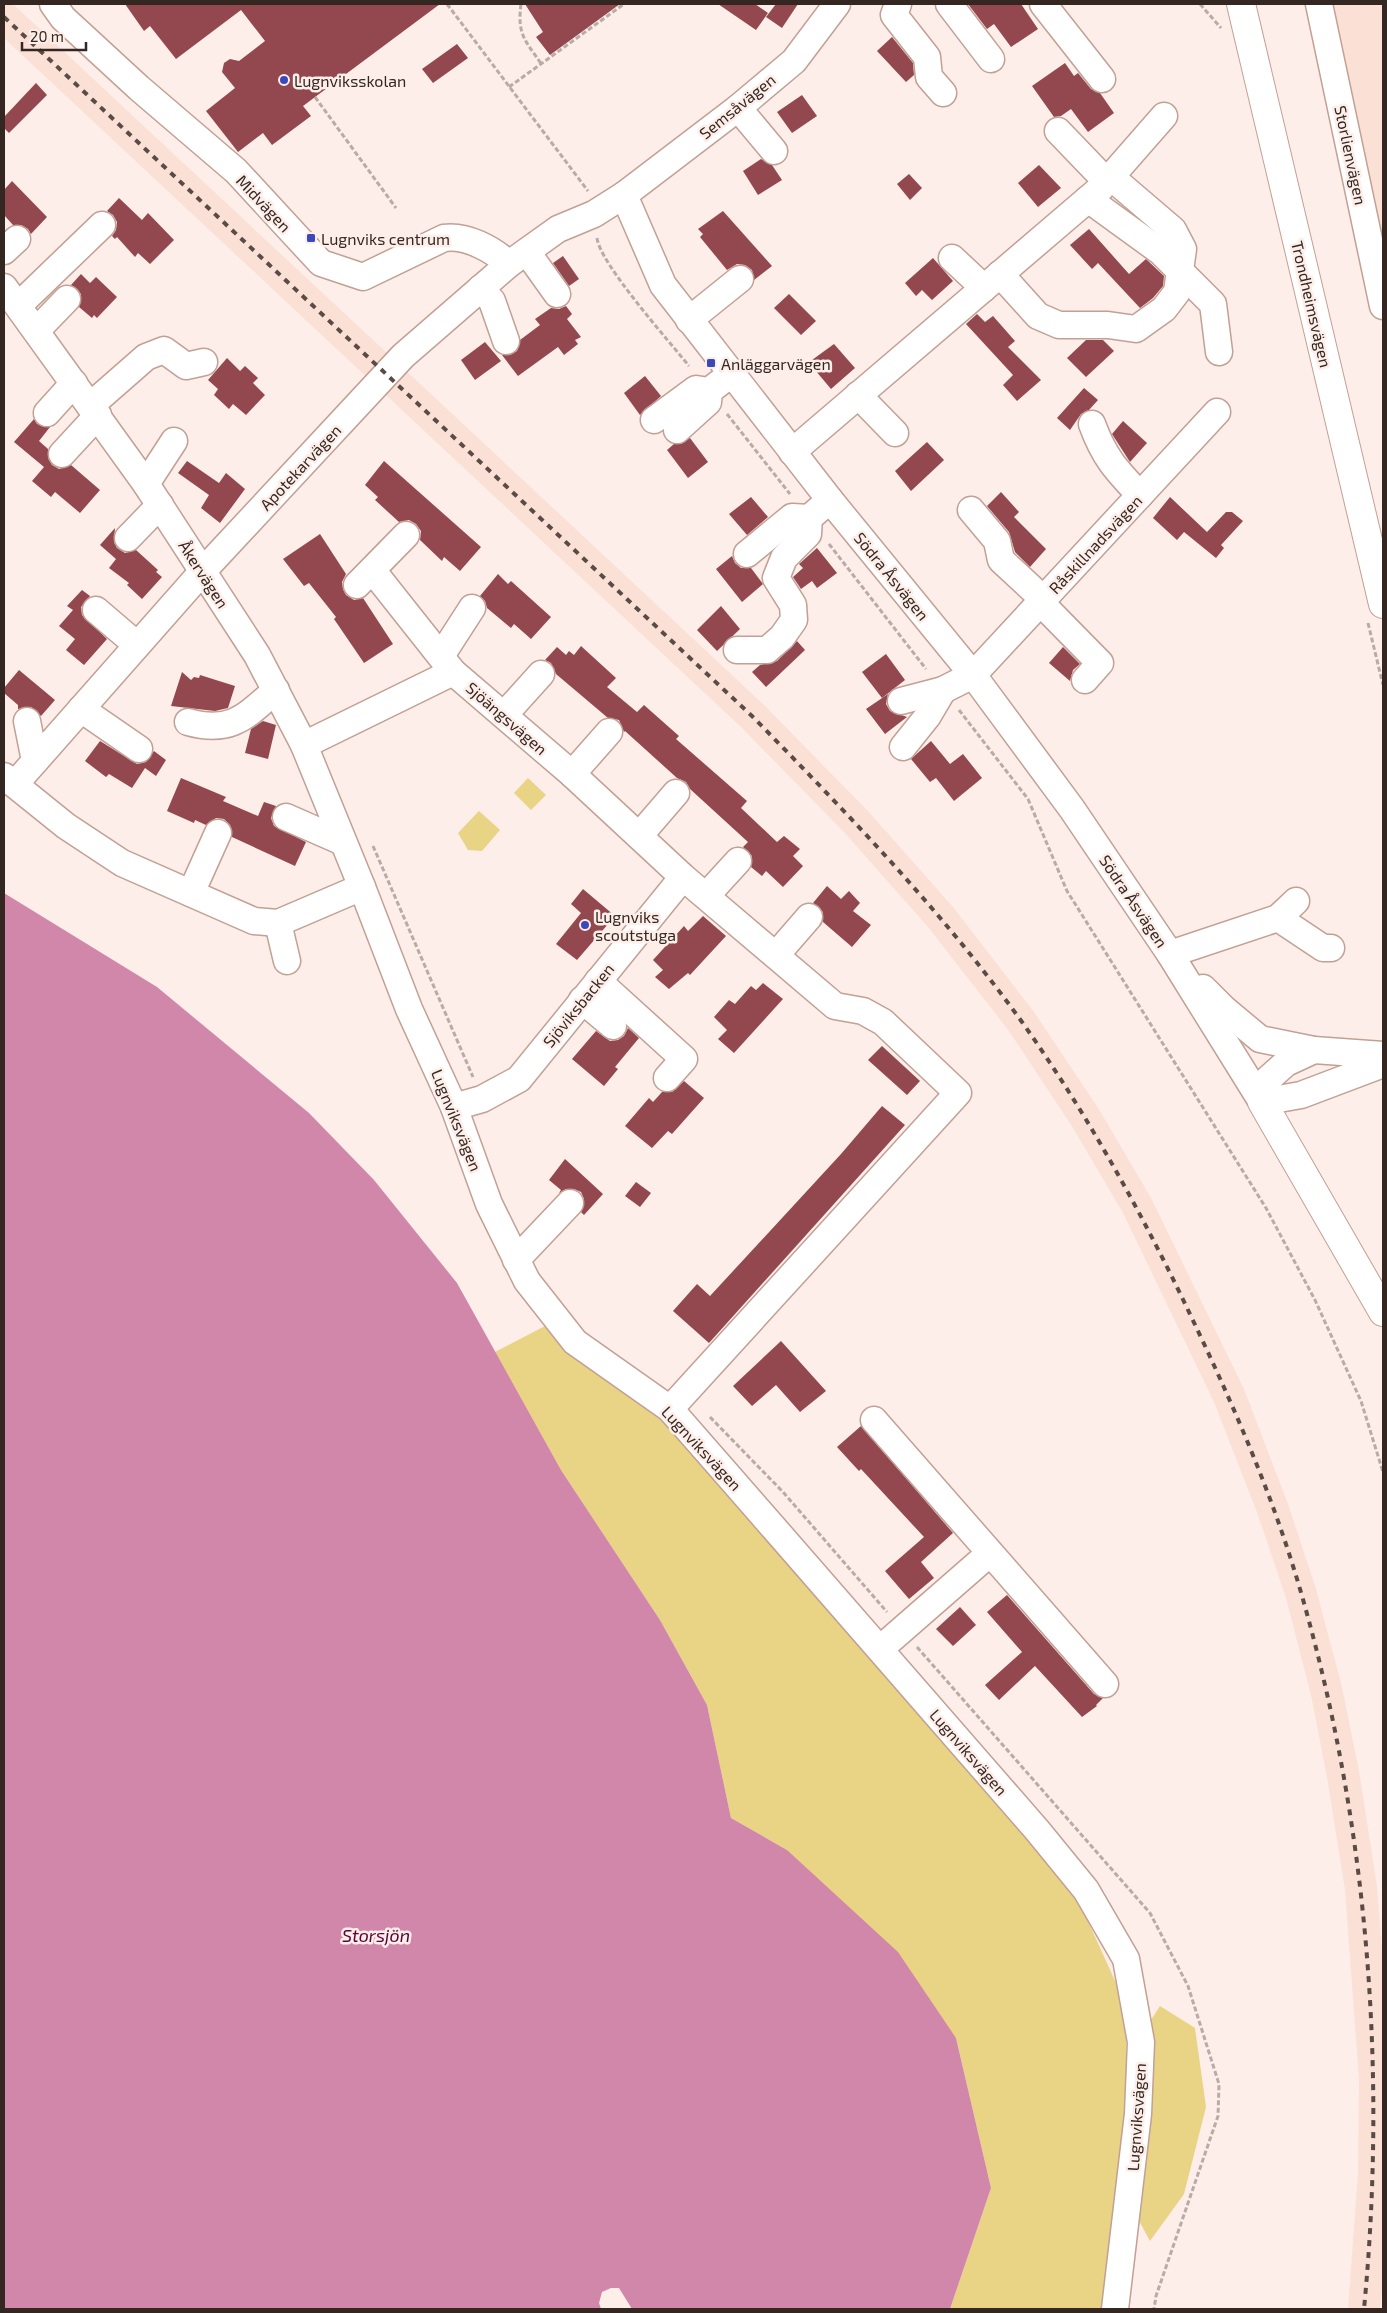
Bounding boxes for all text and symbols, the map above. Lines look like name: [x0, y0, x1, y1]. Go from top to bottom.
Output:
scale bar: [22, 20, 86, 52]
text: 20 m: [30, 27, 64, 45]
street label: Semsåvägen: [695, 70, 779, 142]
place label: Lugnviksskolan: [294, 71, 406, 90]
marker: Lugnviksskolan: [278, 74, 290, 86]
street label: Storlienvägen: [1331, 104, 1371, 206]
street label: Midvägen: [233, 171, 295, 235]
place label: Lugnviks centrum: [321, 229, 450, 248]
marker: Lugnviks centrum: [305, 232, 317, 244]
street label: Trondheimsvägen: [1288, 239, 1336, 369]
place label: Anläggarvägen: [721, 354, 831, 373]
marker: Anläggarvägen: [705, 357, 717, 369]
street label: Apotekarvägen: [255, 420, 345, 514]
street label: Råskillnadsvägen: [1045, 491, 1145, 597]
street label: Södra Åsvägen: [851, 528, 933, 624]
street label: Åkervägen: [175, 537, 233, 611]
street label: Sjöängsvägen: [462, 678, 551, 759]
street label: Södra Åsvägen: [1096, 851, 1172, 951]
place label: Lugnviks scoutstuga: [595, 907, 676, 944]
marker: Lugnviks scoutstuga: [579, 919, 591, 931]
street label: Sjöviksbacken: [538, 959, 618, 1051]
street label: Lugnviksvägen: [428, 1066, 486, 1174]
street label: Lugnviksvägen: [658, 1402, 746, 1494]
street label: Lugnviksvägen: [926, 1705, 1012, 1799]
water label: Storsjön: [342, 1924, 410, 1946]
street label: Lugnviksvägen: [1123, 2062, 1149, 2172]

